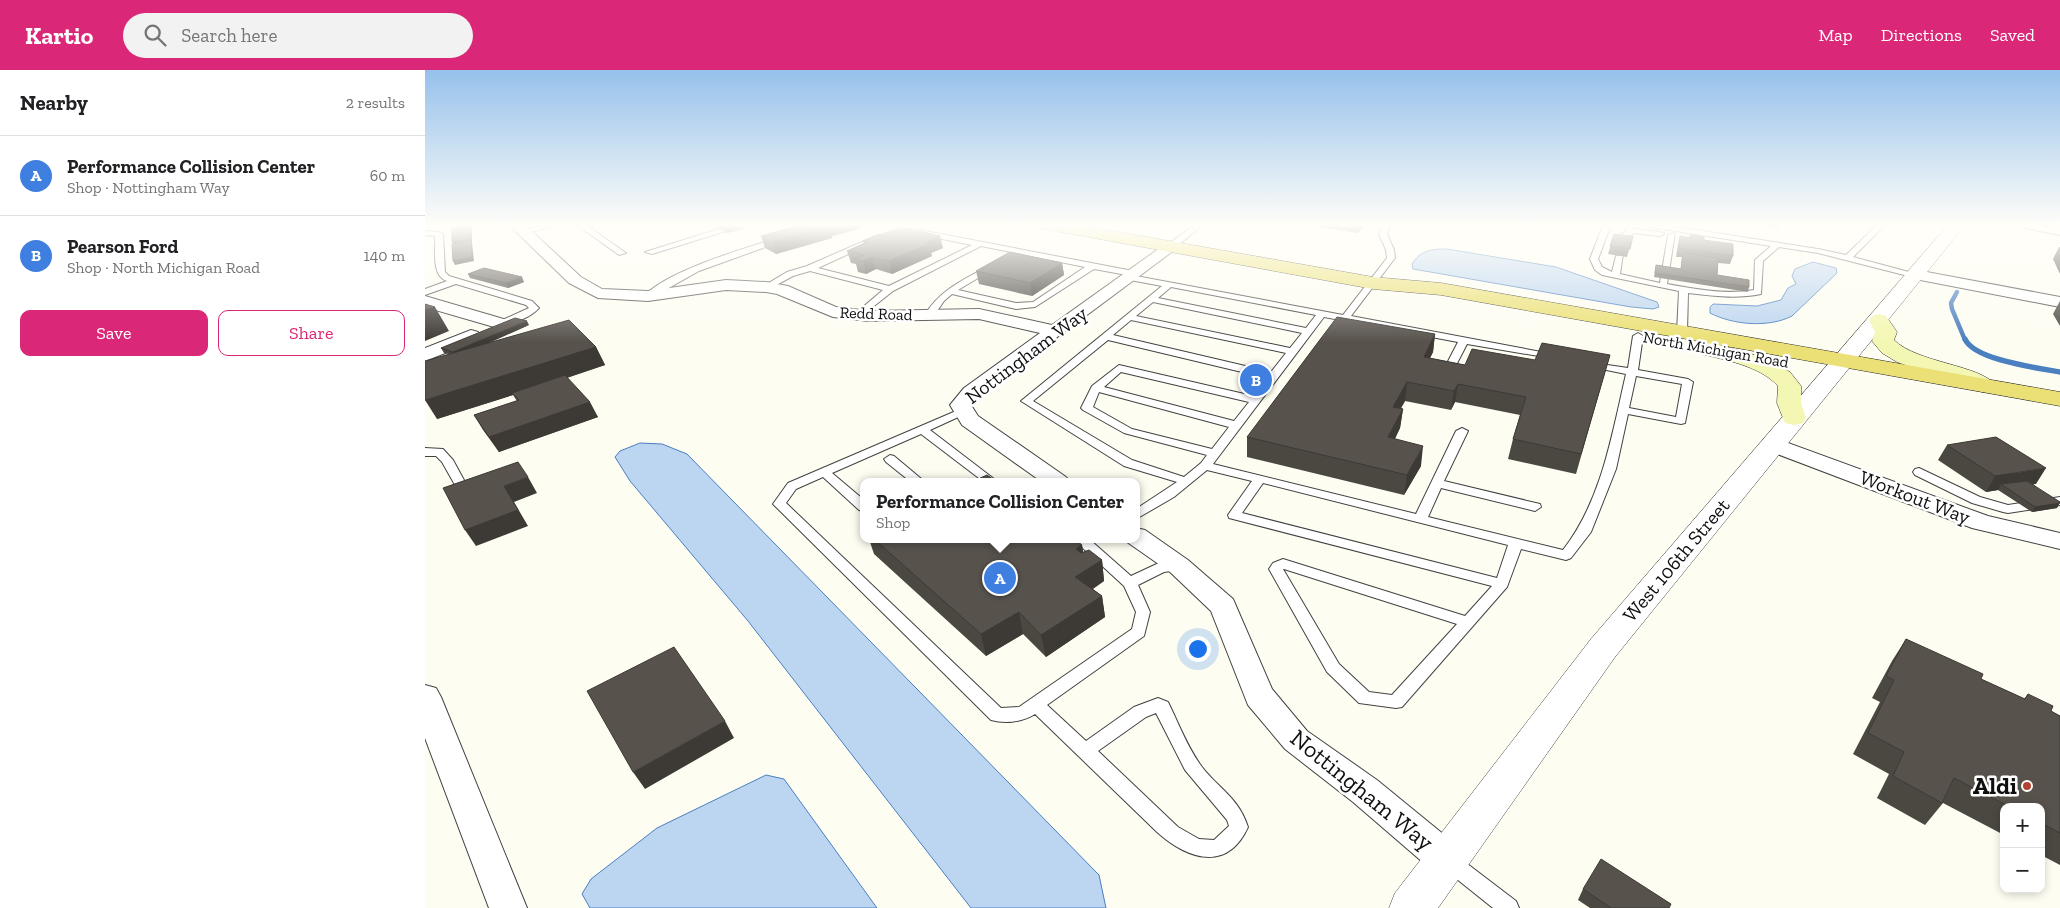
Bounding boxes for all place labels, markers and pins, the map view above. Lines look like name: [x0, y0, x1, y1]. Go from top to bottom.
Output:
pin: B: [1240, 361, 1272, 399]
pin: A: [984, 559, 1016, 597]
place label: Aldi: [1973, 771, 2017, 800]
marker: Aldi: [2021, 780, 2033, 792]

